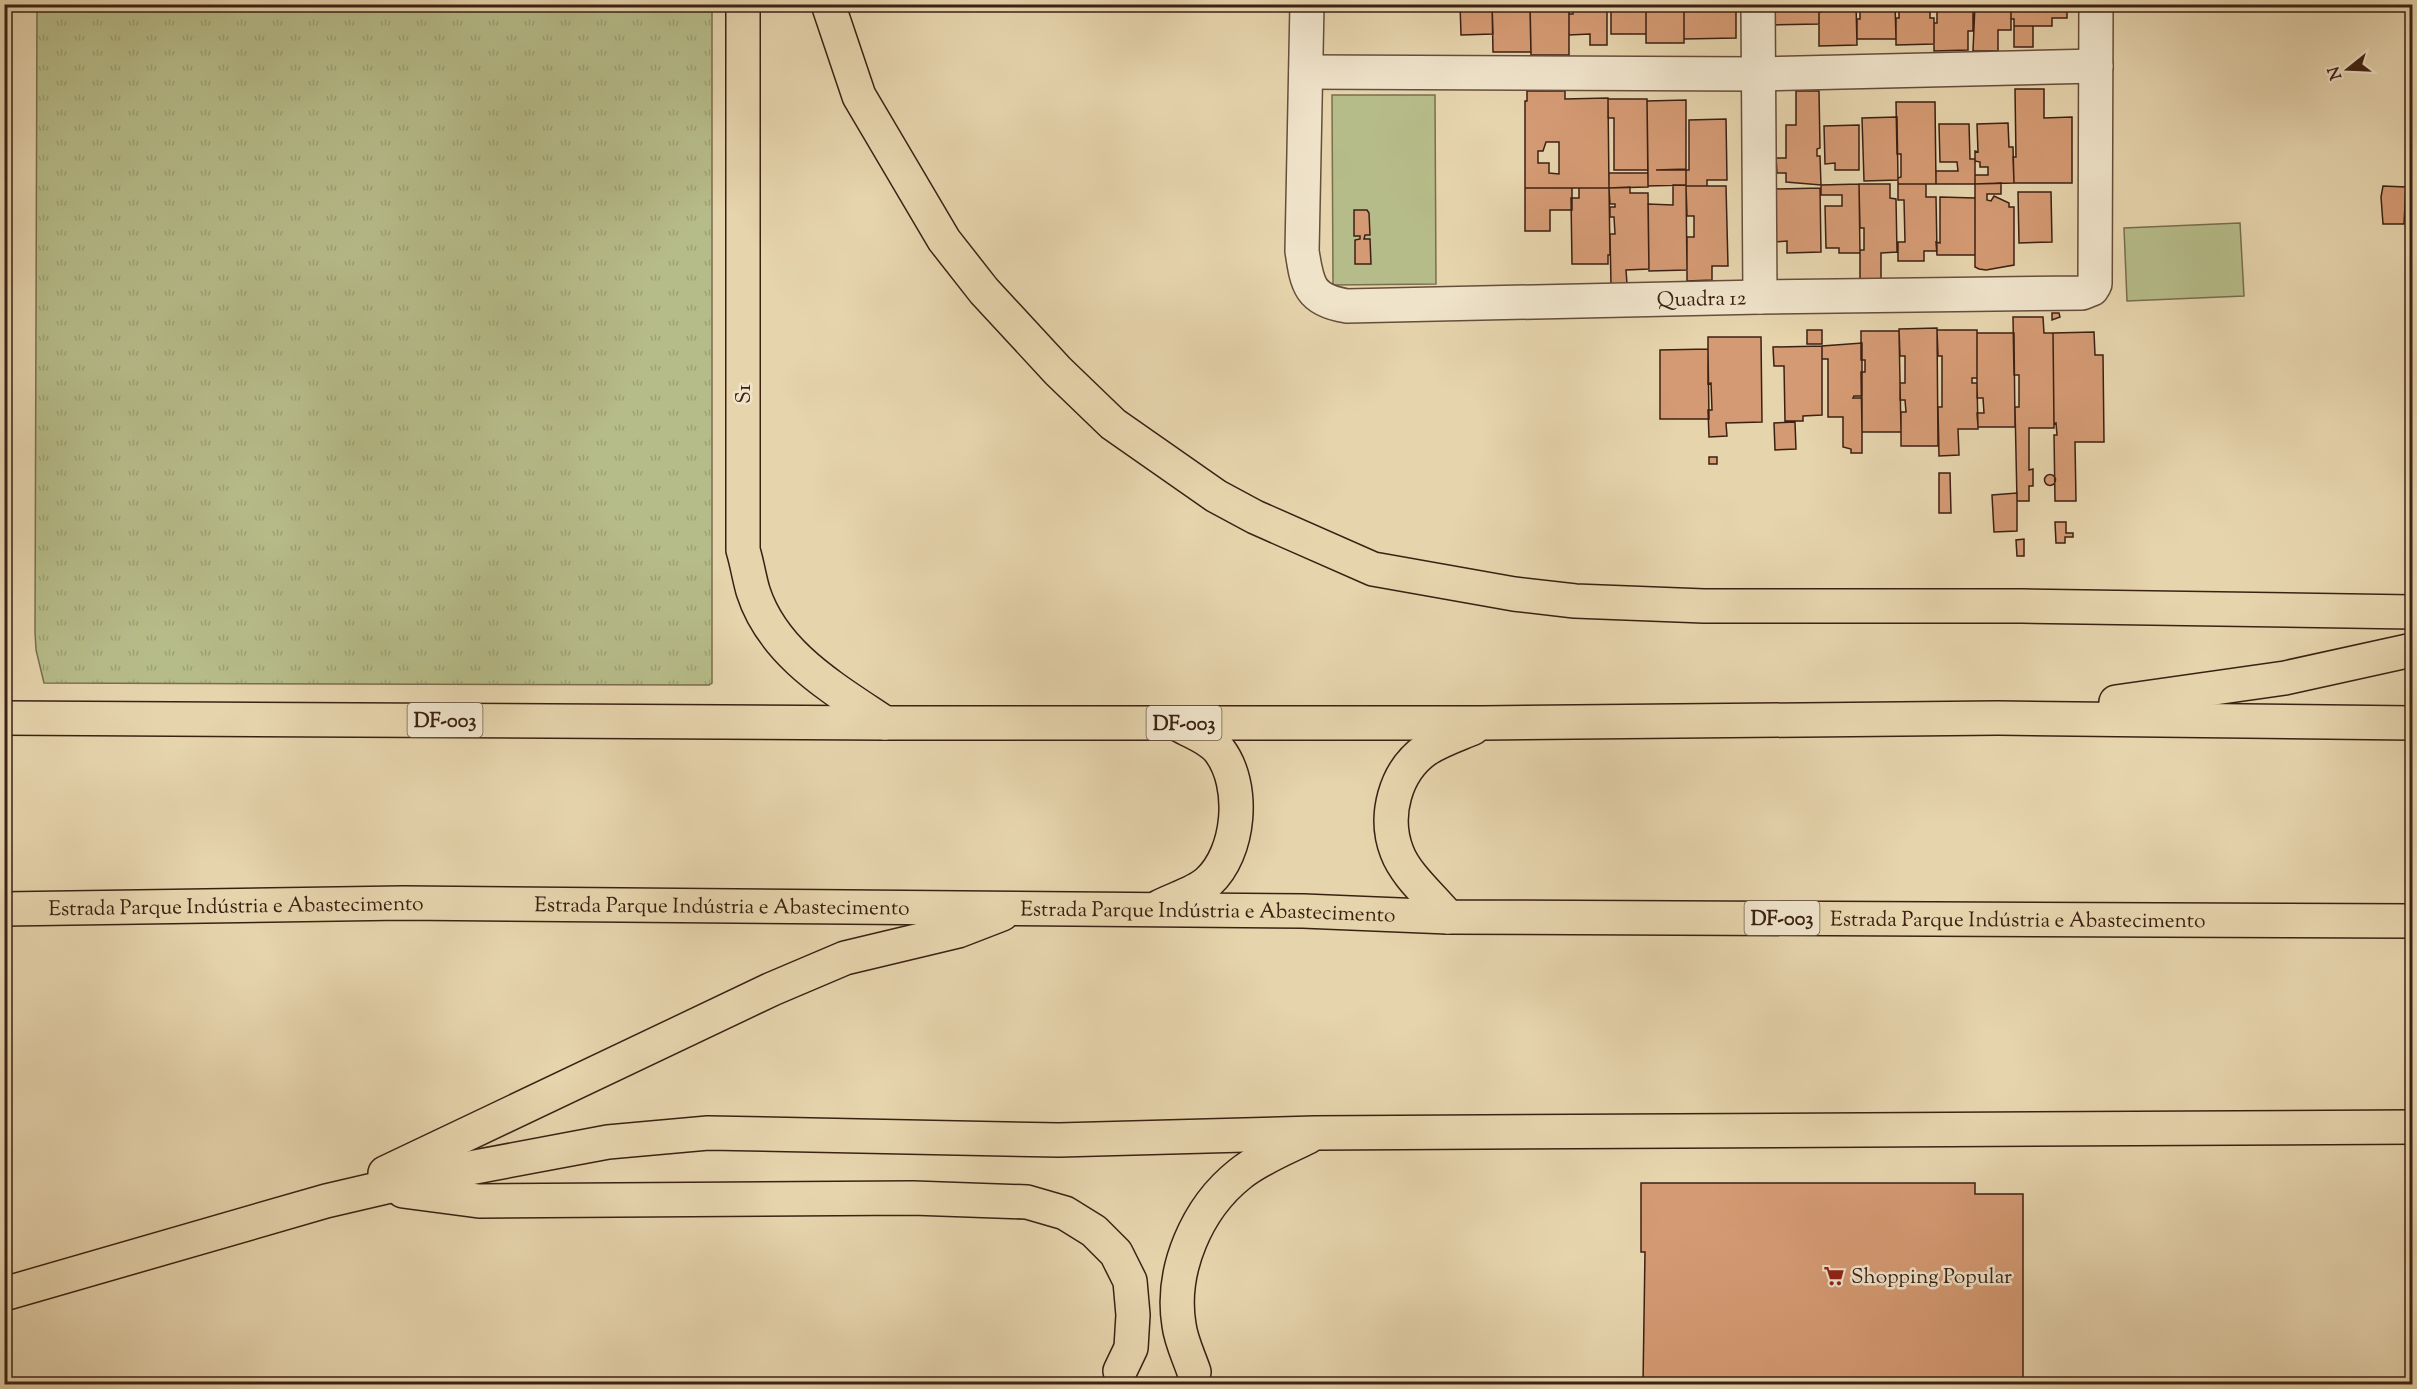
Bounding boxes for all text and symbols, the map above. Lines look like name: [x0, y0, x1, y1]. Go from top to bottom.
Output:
north arrow: [2318, 39, 2378, 99]
text: N: [2323, 63, 2349, 82]
street label: Quadra 12: [1656, 284, 1747, 316]
street label: S1: [730, 384, 760, 404]
road number: DF-003: [408, 703, 482, 737]
road number: DF-003: [1146, 706, 1222, 740]
street label: Estrada Parque Indústria e Abastecimento: [48, 890, 424, 925]
street label: Estrada Parque Indústria e Abastecimento: [534, 891, 910, 925]
street label: Estrada Parque Indústria e Abastecimento: [1020, 895, 1396, 932]
road number: DF-003: [1744, 901, 1820, 935]
street label: Estrada Parque Indústria e Abastecimento: [1830, 906, 2206, 937]
place label: Shopping Popular: [1851, 1263, 2012, 1293]
supermarket icon: Shopping Popular: [1822, 1264, 1846, 1288]

